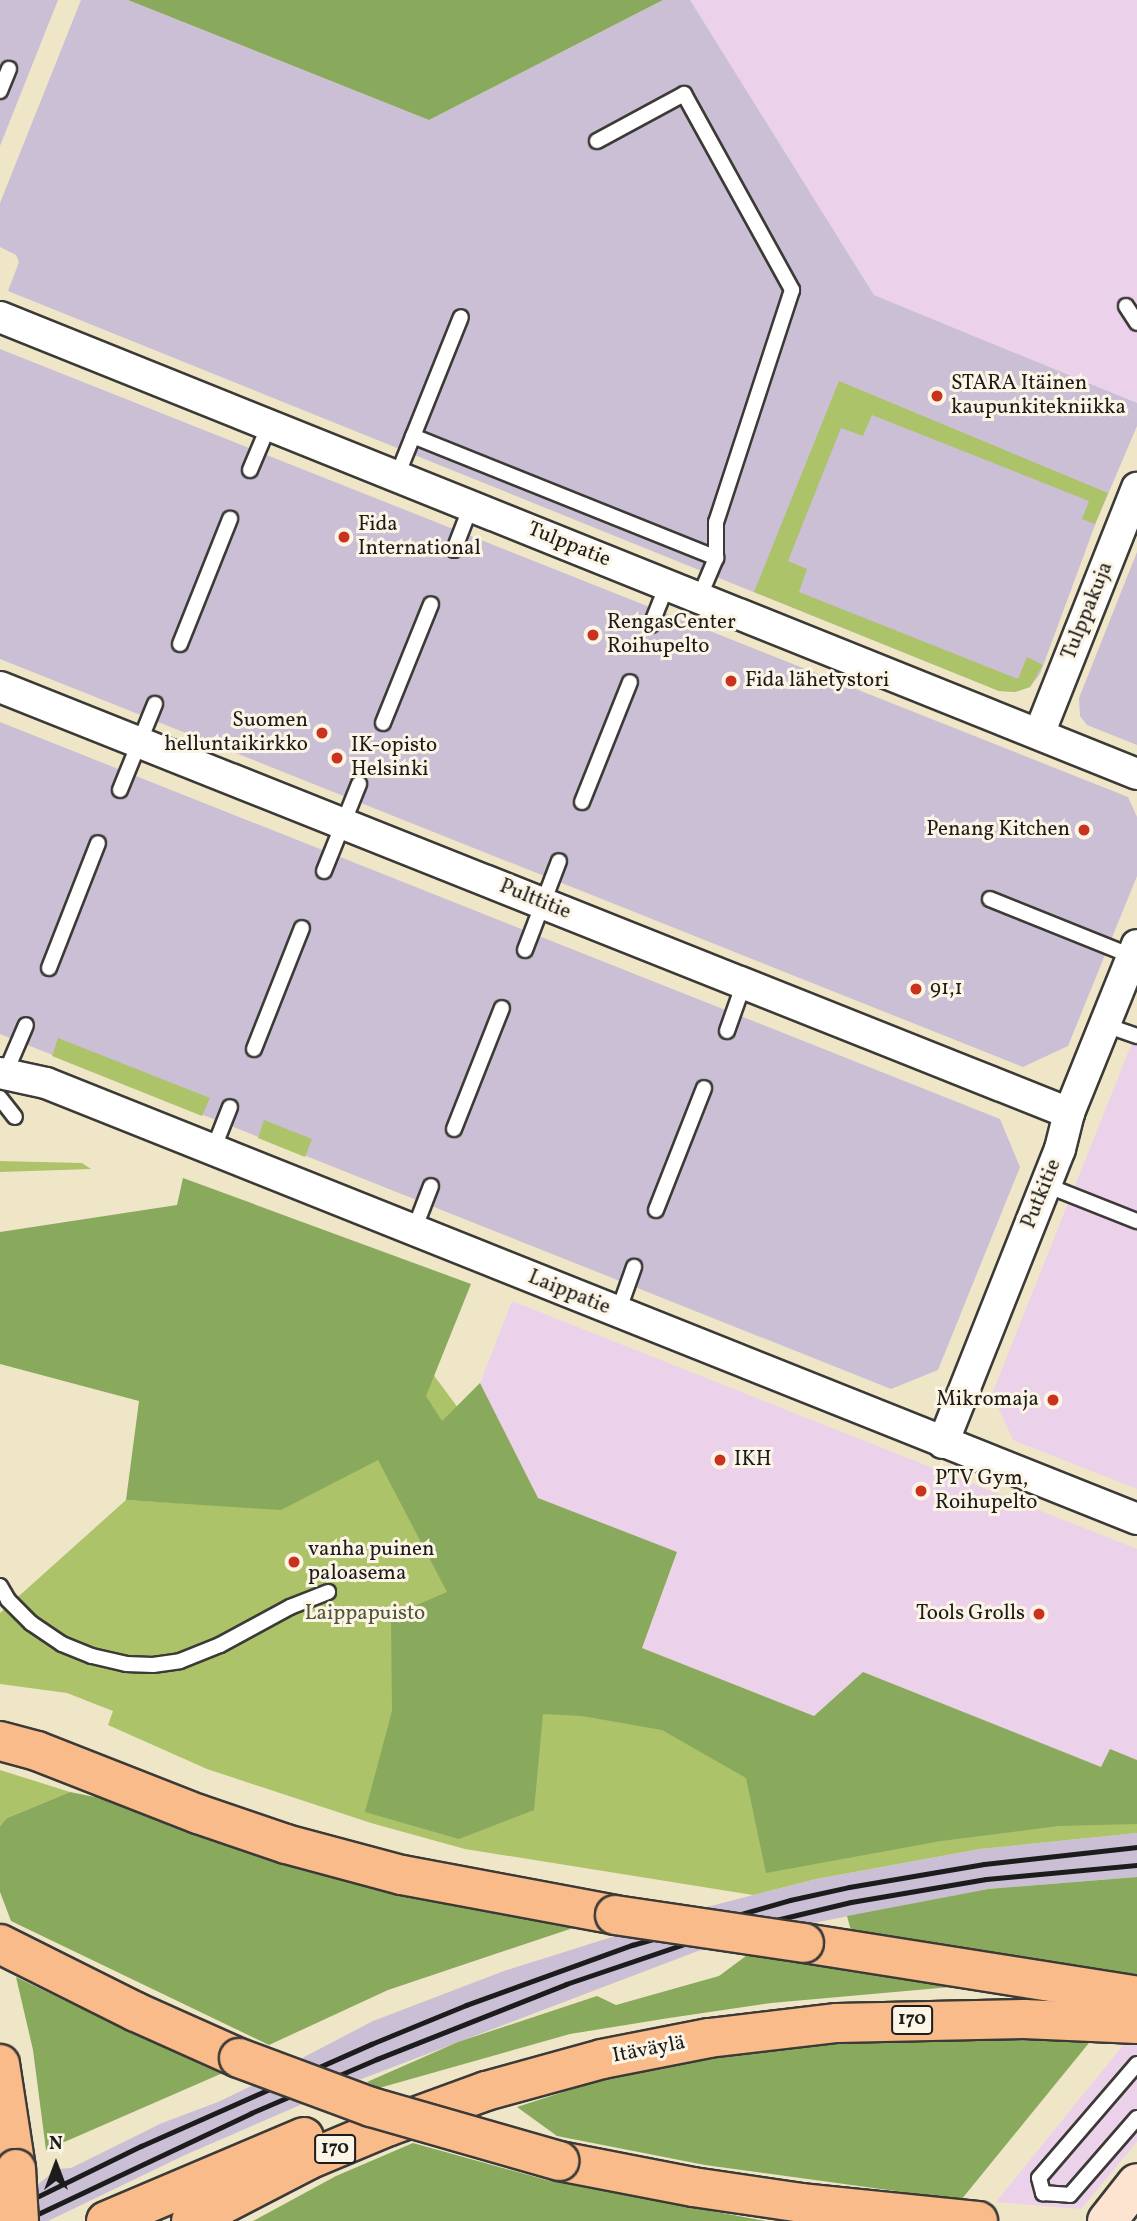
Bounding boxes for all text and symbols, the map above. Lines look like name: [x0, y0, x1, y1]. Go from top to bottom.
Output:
place label: STARA Itäinen kaupunkitekniikka: [951, 371, 1126, 421]
marker: STARA Itäinen kaupunkitekniikka: [929, 388, 945, 404]
place label: Fida International: [358, 512, 481, 562]
street label: Tulppatie: [524, 517, 614, 573]
marker: Fida International: [336, 529, 352, 545]
street label: Tulppakuja: [1057, 558, 1119, 664]
place label: RengasCenter Roihupelto: [607, 610, 736, 660]
marker: RengasCenter Roihupelto: [585, 627, 601, 643]
place label: Fida lähetystori: [745, 668, 889, 694]
marker: Fida lähetystori: [723, 673, 739, 689]
place label: Suomen helluntaikirkko: [164, 708, 308, 758]
marker: Suomen helluntaikirkko: [314, 725, 330, 741]
place label: IK-opisto Helsinki: [351, 733, 437, 783]
marker: IK-opisto Helsinki: [329, 750, 345, 766]
place label: Penang Kitchen: [926, 817, 1070, 843]
marker: Penang Kitchen: [1076, 822, 1092, 838]
street label: Pulttitie: [496, 874, 574, 926]
place label: 91,1: [930, 976, 963, 1002]
marker: 91,1: [908, 981, 924, 997]
street label: Putkitie: [1017, 1156, 1067, 1232]
street label: Laippatie: [524, 1265, 614, 1321]
place label: Mikromaja: [936, 1387, 1039, 1413]
marker: Mikromaja: [1045, 1392, 1061, 1408]
place label: IKH: [734, 1447, 771, 1473]
marker: IKH: [712, 1452, 728, 1468]
place label: PTV Gym, Roihupelto: [935, 1466, 1037, 1516]
marker: PTV Gym, Roihupelto: [913, 1483, 929, 1499]
place label: vanha puinen paloasema: [308, 1537, 434, 1587]
marker: vanha puinen paloasema: [286, 1554, 302, 1570]
park label: Laippapuisto: [305, 1601, 425, 1627]
place label: Tools Grolls: [916, 1601, 1025, 1627]
marker: Tools Grolls: [1031, 1606, 1047, 1622]
road number: 170: [891, 2004, 933, 2036]
street label: Itäväylä: [610, 2031, 688, 2069]
north arrow: [21, 2130, 91, 2200]
text: N: [49, 2131, 63, 2157]
road number: 170: [314, 2134, 356, 2164]

